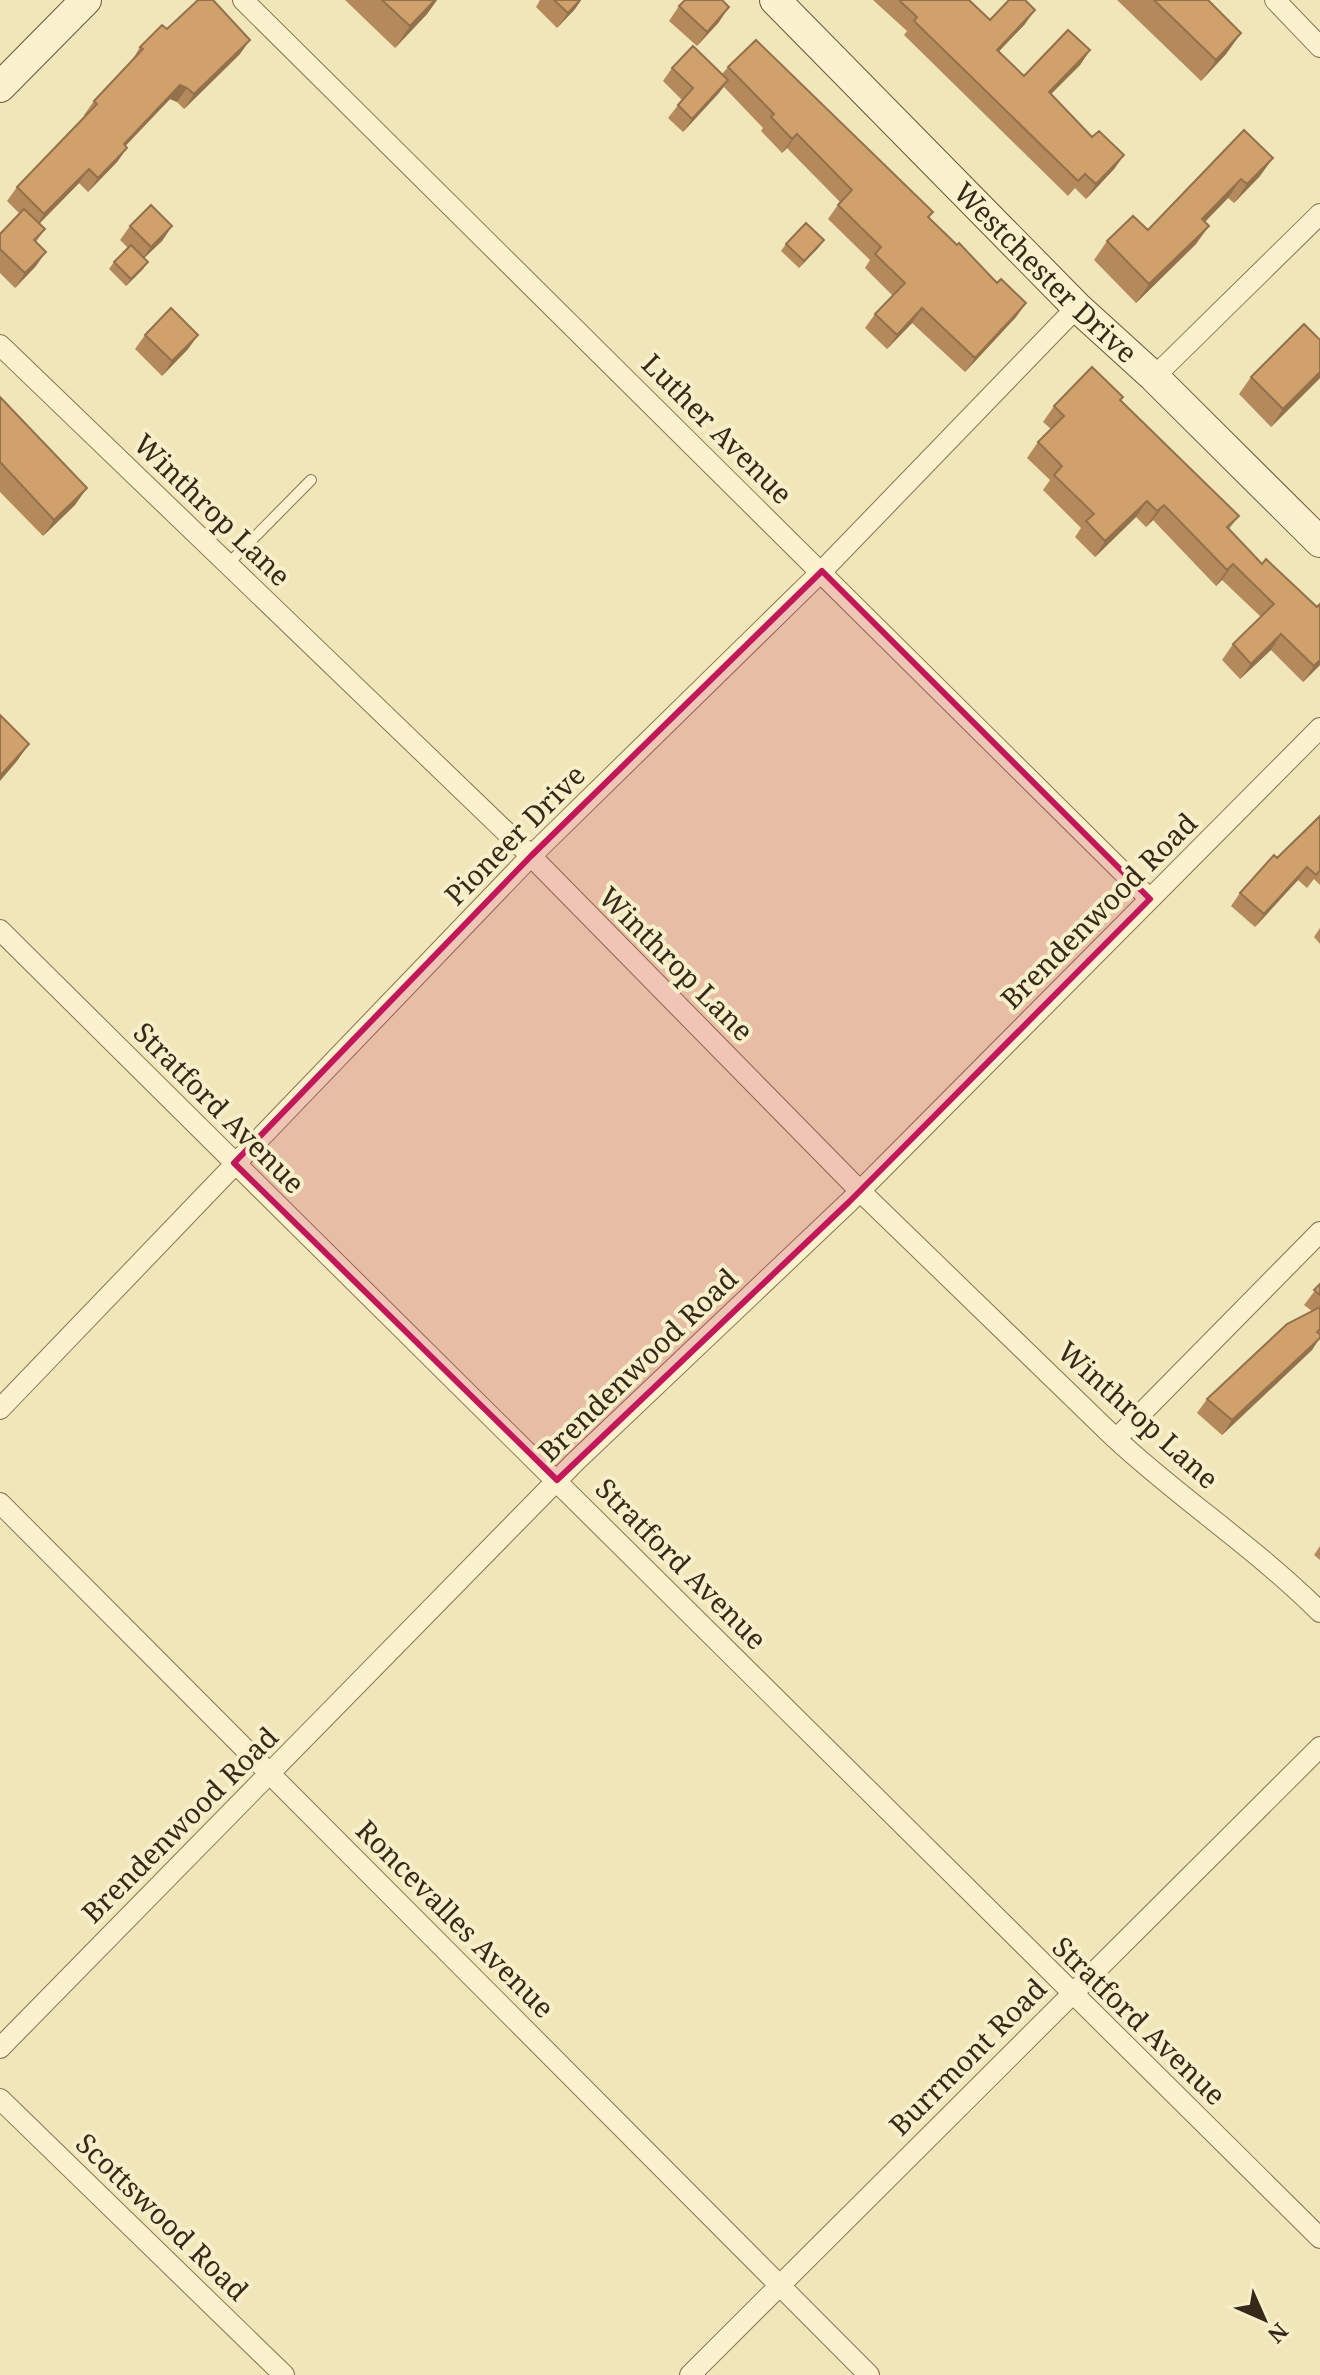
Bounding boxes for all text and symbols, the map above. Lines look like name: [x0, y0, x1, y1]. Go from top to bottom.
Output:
street label: Westchester Drive: [946, 173, 1146, 371]
street label: Luther Avenue: [634, 345, 801, 512]
street label: Winthrop Lane: [126, 425, 299, 594]
street label: Pioneer Drive: [436, 756, 593, 913]
street label: Brendenwood Road: [992, 804, 1205, 1017]
street label: Winthrop Lane: [591, 878, 762, 1049]
street label: Stratford Avenue: [126, 1013, 314, 1201]
street label: Brendenwood Road: [529, 1259, 745, 1469]
street label: Winthrop Lane: [1050, 1332, 1227, 1497]
street label: Stratford Avenue: [588, 1469, 776, 1657]
street label: Brendenwood Road: [73, 1718, 286, 1931]
street label: Roncevalles Avenue: [348, 1811, 563, 2026]
street label: Stratford Avenue: [1045, 1928, 1235, 2113]
street label: Burrmont Road: [880, 1969, 1054, 2143]
street label: Scottswood Road: [68, 2124, 257, 2308]
north arrow: [1224, 2279, 1304, 2359]
text: N: [1262, 2317, 1296, 2351]

